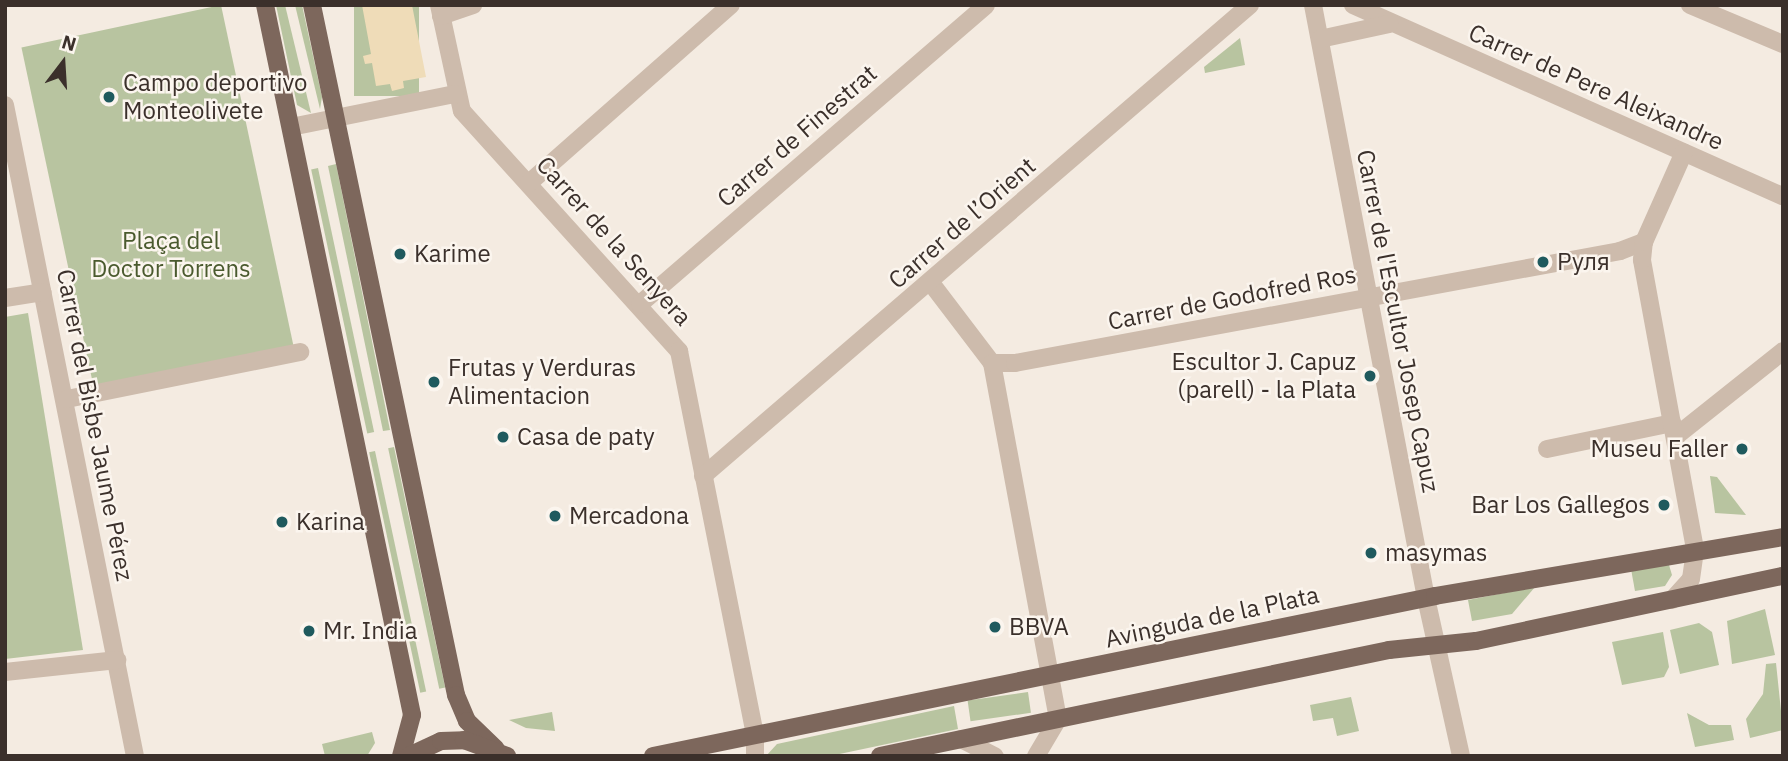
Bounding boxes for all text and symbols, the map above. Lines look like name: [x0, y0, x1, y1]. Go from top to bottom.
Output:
street label: Carrer de Pere Aleixandre: [1464, 18, 1728, 156]
north arrow: [28, 28, 98, 98]
text: N: [59, 29, 79, 56]
street label: Carrer de Finestrat: [711, 59, 883, 213]
place label: Campo deportivo Monteolivete: [123, 69, 308, 125]
marker: Campo deportivo Monteolivete: [101, 89, 117, 105]
street label: Carrer de l'Escultor Josep Capuz: [1351, 147, 1445, 495]
street label: Carrer de la Senyera: [530, 150, 698, 332]
street label: Carrer de l’Orient: [883, 151, 1041, 295]
park label: Plaça del Doctor Torrens: [91, 227, 251, 283]
place label: Karime: [414, 240, 491, 268]
marker: Karime: [392, 246, 408, 262]
place label: Руля: [1557, 248, 1610, 276]
marker: Руля: [1535, 254, 1551, 270]
street label: Carrer de Godofred Ros: [1105, 260, 1359, 336]
street label: Carrer del Bisbe Jaume Pérez: [51, 267, 139, 583]
place label: Escultor J. Capuz (parell) - la Plata: [1172, 348, 1356, 404]
place label: Frutas y Verduras Alimentacion: [448, 354, 636, 410]
marker: Escultor J. Capuz (parell) - la Plata: [1362, 368, 1378, 384]
marker: Frutas y Verduras Alimentacion: [426, 374, 442, 390]
place label: Casa de paty: [517, 423, 655, 451]
marker: Casa de paty: [495, 429, 511, 445]
place label: Museu Faller: [1591, 435, 1728, 463]
marker: Museu Faller: [1734, 441, 1750, 457]
place label: Bar Los Gallegos: [1471, 491, 1650, 519]
marker: Bar Los Gallegos: [1656, 497, 1672, 513]
place label: Mercadona: [569, 502, 689, 530]
place label: Karina: [296, 508, 365, 536]
marker: Mercadona: [547, 508, 563, 524]
marker: Karina: [274, 514, 290, 530]
place label: masymas: [1385, 539, 1487, 567]
marker: masymas: [1363, 545, 1379, 561]
street label: Avinguda de la Plata: [1102, 580, 1322, 654]
place label: BBVA: [1009, 613, 1069, 641]
place label: Mr. India: [323, 617, 418, 645]
marker: BBVA: [987, 619, 1003, 635]
marker: Mr. India: [301, 623, 317, 639]

